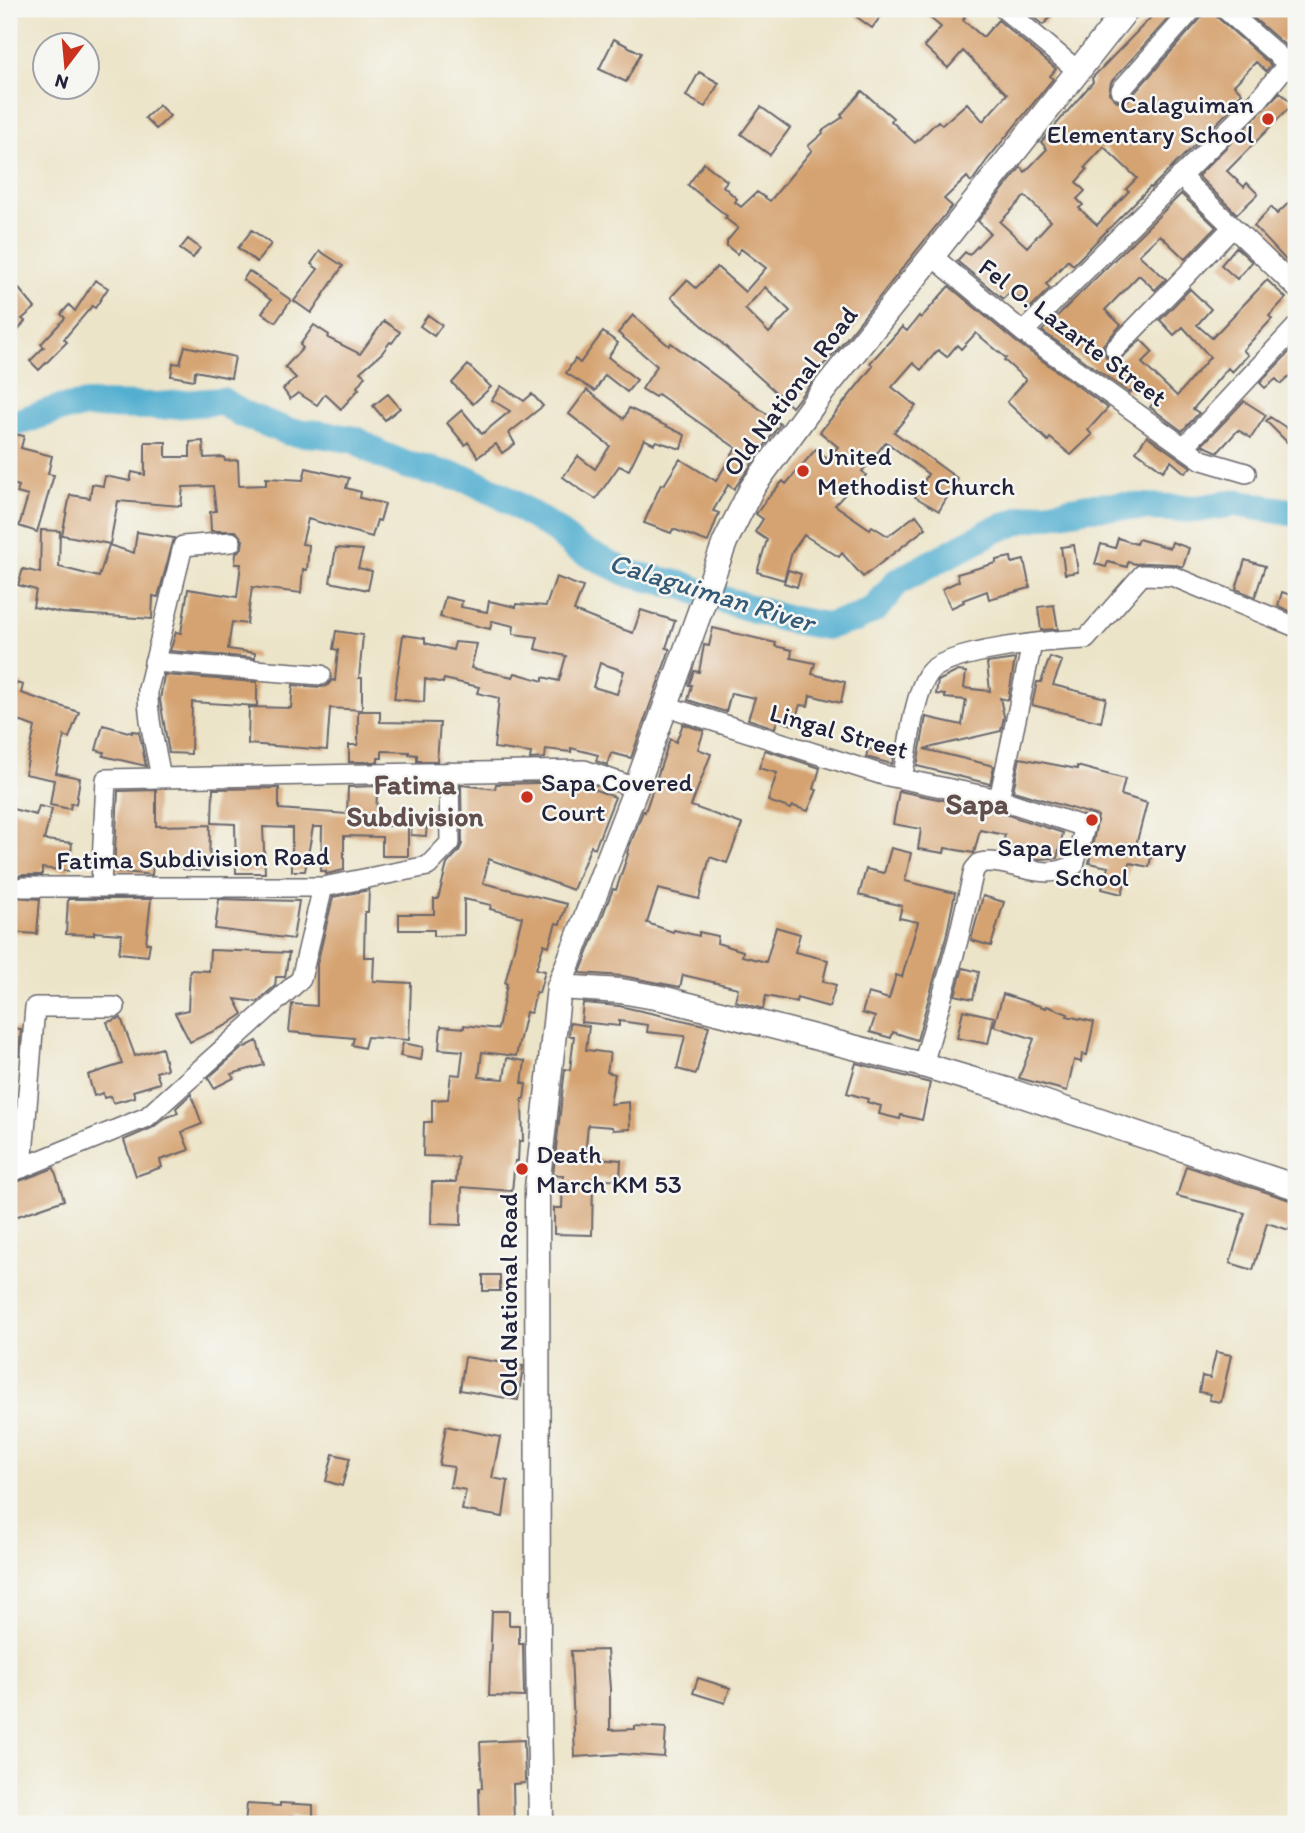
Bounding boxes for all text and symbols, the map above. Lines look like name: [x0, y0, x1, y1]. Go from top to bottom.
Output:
north arrow: [32, 32, 102, 102]
text: N: [52, 69, 71, 95]
place label: Calaguiman Elementary School: [1047, 88, 1254, 150]
marker: Calaguiman Elementary School: [1260, 111, 1276, 127]
street label: Fel O. Lazarte Street: [973, 251, 1174, 413]
street label: Old National Road: [716, 300, 864, 482]
place label: United Methodist Church: [817, 440, 1015, 502]
marker: United Methodist Church: [795, 463, 811, 479]
water label: Calaguiman River: [606, 545, 821, 640]
street label: Lingal Street: [766, 696, 912, 766]
place label: Sapa Covered Court: [541, 766, 694, 828]
district label: Fatima Subdivision: [347, 767, 483, 833]
district label: Sapa: [945, 785, 1009, 822]
marker: Sapa Covered Court: [519, 789, 535, 805]
marker: Sapa Elementary School: [1084, 812, 1100, 828]
place label: Sapa Elementary School: [998, 831, 1186, 893]
street label: Fatima Subdivision Road: [56, 840, 330, 876]
place label: Death March KM 53: [536, 1138, 682, 1200]
marker: Death March KM 53: [514, 1161, 530, 1177]
street label: Old National Road: [492, 1193, 524, 1397]

